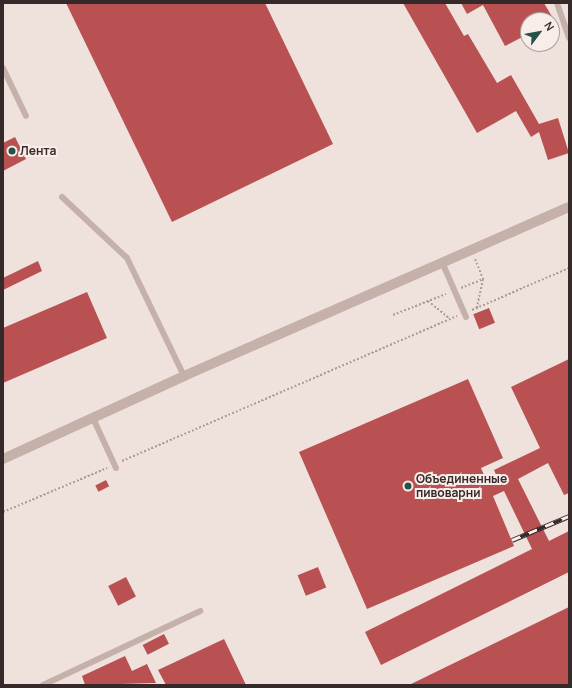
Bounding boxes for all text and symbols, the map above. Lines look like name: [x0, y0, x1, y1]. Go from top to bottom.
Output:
north arrow: [520, 12, 560, 52]
text: N: [541, 19, 558, 33]
place label: Лента: [20, 144, 57, 158]
marker: Лента: [7, 146, 17, 156]
place label: Объединенные пивоварни: [416, 472, 507, 500]
marker: Объединенные пивоварни: [403, 481, 413, 491]

